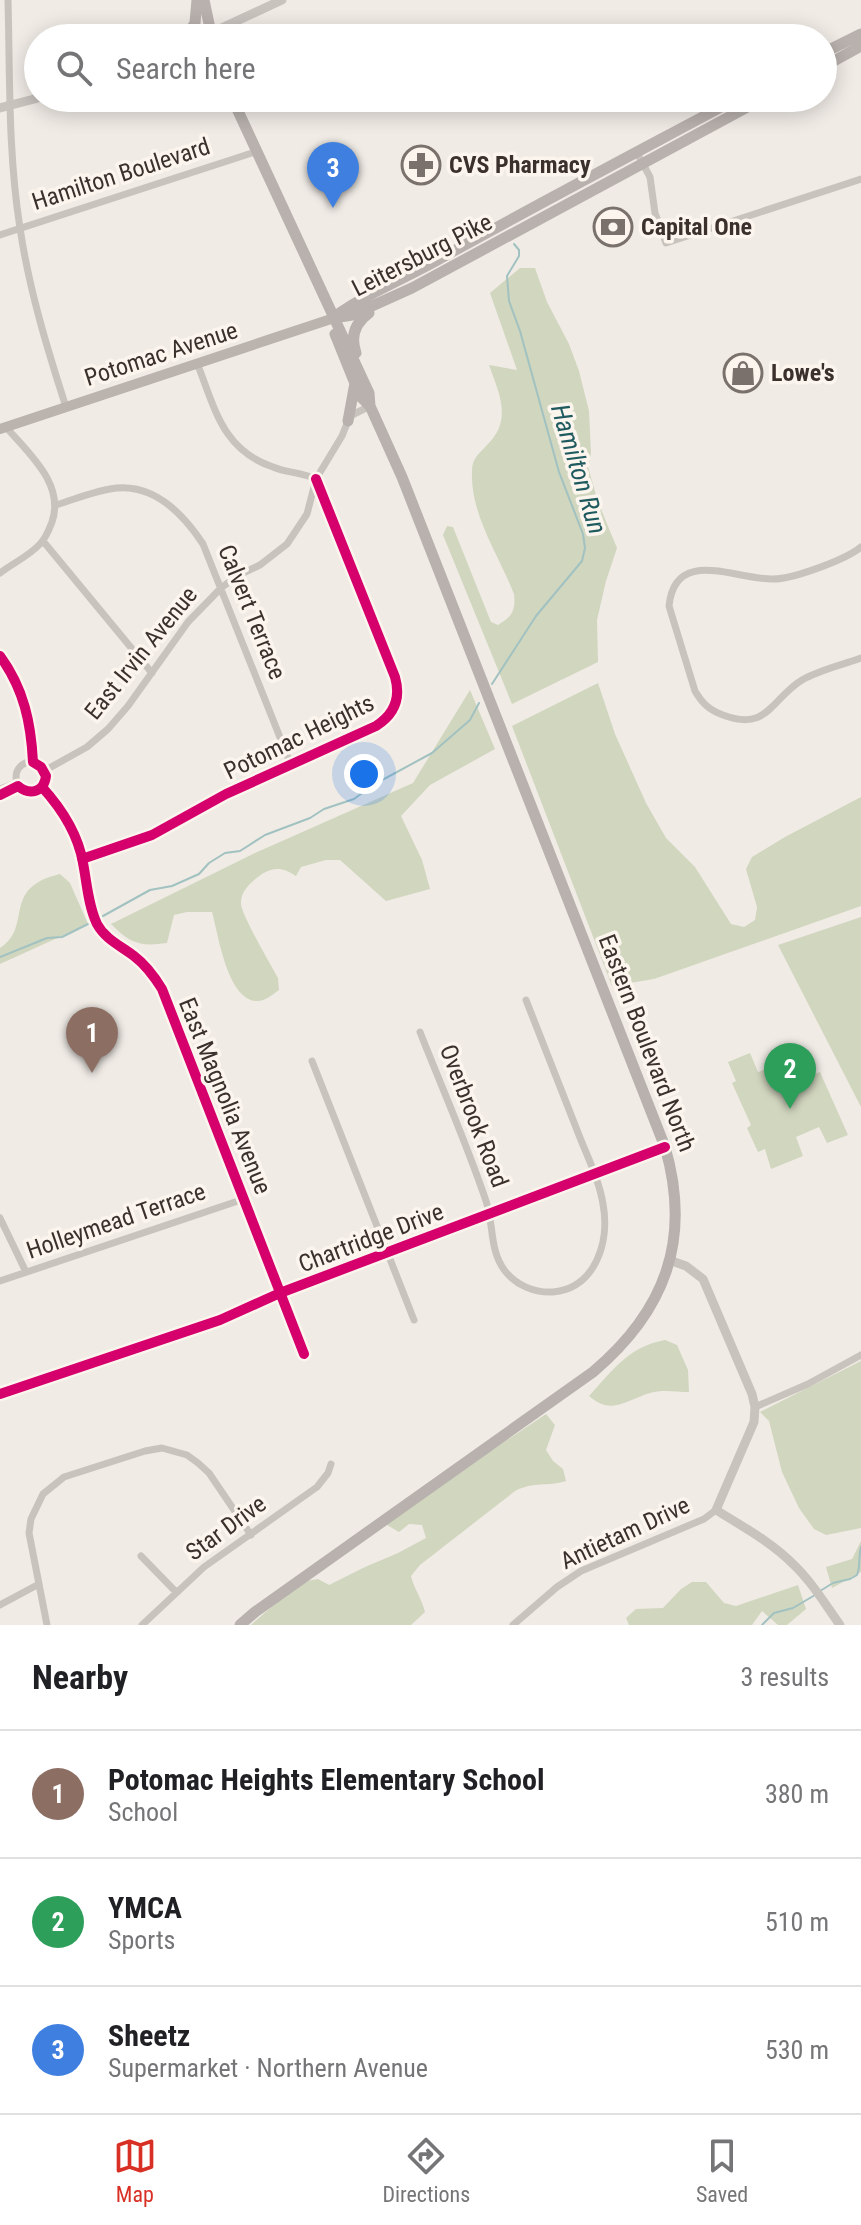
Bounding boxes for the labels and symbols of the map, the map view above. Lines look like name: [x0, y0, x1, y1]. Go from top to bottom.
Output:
street label: Hamilton Boulevard: [28, 132, 214, 216]
pin: 3: [307, 142, 359, 208]
pharmacy icon: CVS Pharmacy: [400, 144, 442, 186]
place label: CVS Pharmacy: [449, 151, 591, 179]
bank icon: Capital One: [592, 206, 634, 248]
street label: Leitersburg Pike: [347, 208, 497, 302]
place label: Capital One: [641, 213, 752, 241]
street label: Potomac Avenue: [81, 316, 241, 392]
shop icon: Lowe's: [722, 352, 764, 394]
place label: Lowe's: [771, 359, 835, 387]
water label: Hamilton Run: [545, 401, 613, 537]
street label: Calvert Terrace: [212, 541, 292, 683]
street label: East Irvin Avenue: [79, 581, 203, 725]
street label: Potomac Heights: [219, 689, 379, 785]
your location: [344, 754, 384, 794]
street label: Eastern Boulevard North: [593, 931, 701, 1155]
street label: East Magnolia Avenue: [173, 994, 277, 1198]
pin: 1: [66, 1007, 118, 1073]
street label: Overbrook Road: [434, 1041, 514, 1191]
pin: 2: [764, 1043, 816, 1109]
street label: Holleymead Terrace: [23, 1177, 209, 1265]
street label: Chartridge Drive: [295, 1198, 447, 1278]
street label: Star Drive: [181, 1490, 271, 1566]
street label: Antietam Drive: [556, 1491, 694, 1575]

